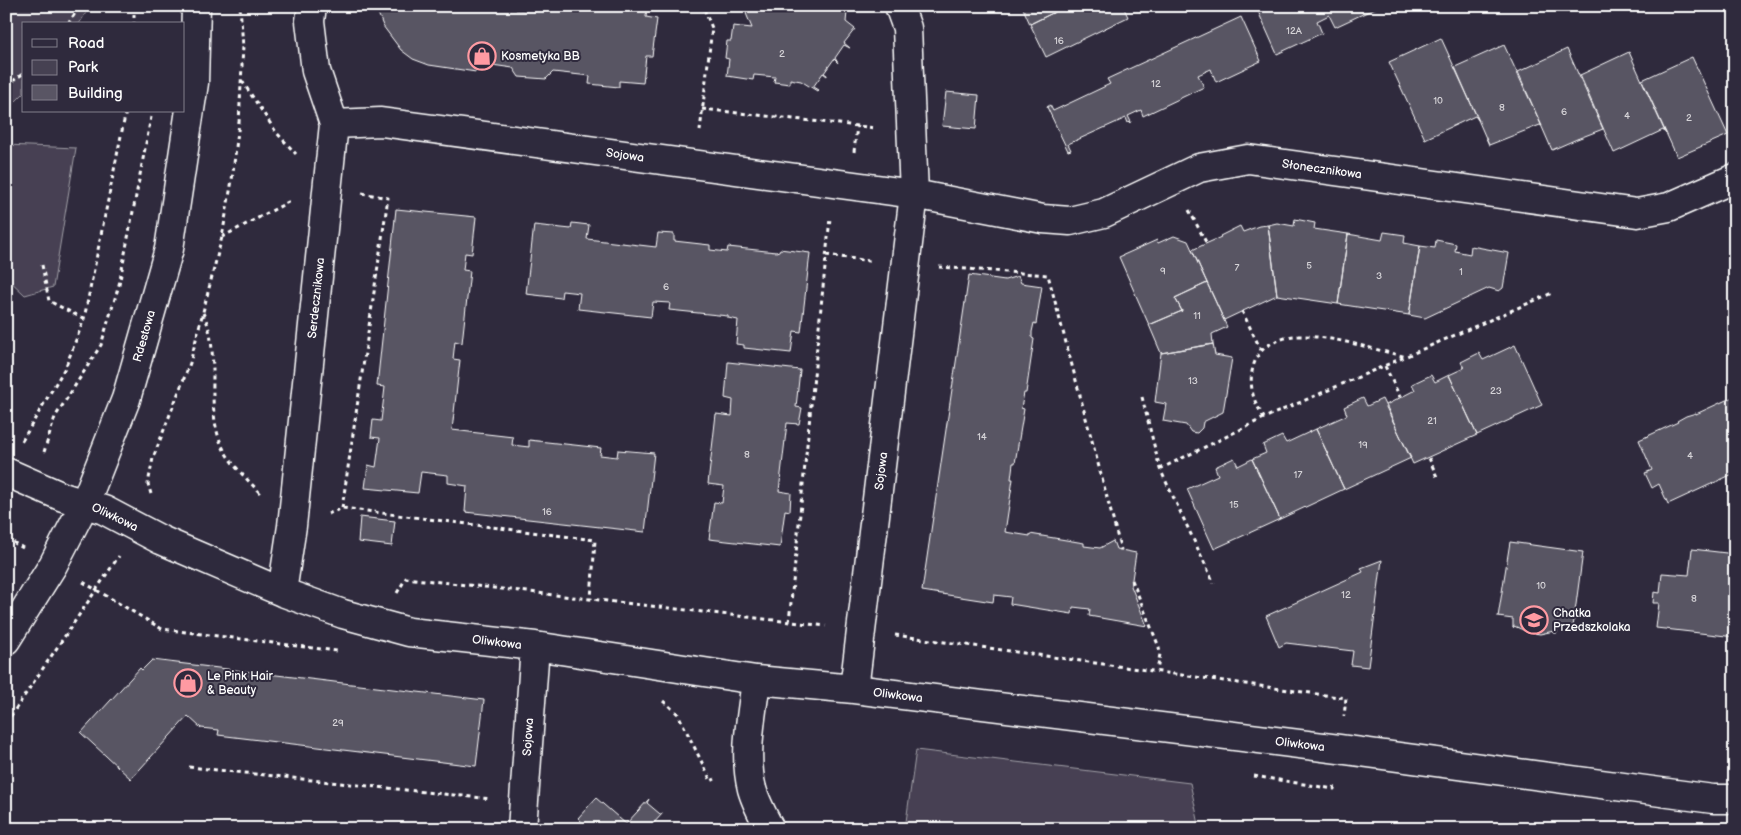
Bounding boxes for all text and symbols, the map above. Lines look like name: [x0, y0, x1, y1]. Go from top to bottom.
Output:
legend: [22, 22, 185, 112]
house number: 12A: [1286, 25, 1303, 37]
text: Road: [68, 34, 104, 53]
house number: 16: [1054, 35, 1064, 47]
shop icon: Kosmetyka BB: [467, 41, 497, 71]
house number: 2: [779, 48, 785, 60]
place label: Kosmetyka BB: [501, 49, 580, 64]
text: Park: [68, 58, 99, 77]
house number: 12: [1151, 78, 1161, 90]
text: Building: [68, 84, 123, 103]
house number: 10: [1433, 95, 1443, 107]
house number: 8: [1499, 102, 1505, 114]
house number: 6: [1561, 106, 1567, 118]
house number: 4: [1624, 110, 1630, 122]
house number: 2: [1686, 112, 1692, 124]
street label: Sojowa: [605, 145, 645, 166]
street label: Słonecznikowa: [1281, 156, 1363, 183]
street label: Serdecznikowa: [305, 257, 328, 339]
house number: 5: [1306, 260, 1312, 272]
house number: 7: [1235, 262, 1240, 274]
house number: 9: [1160, 265, 1166, 277]
house number: 1: [1459, 266, 1463, 278]
house number: 3: [1376, 270, 1382, 282]
house number: 6: [663, 281, 669, 293]
street label: Rdestowa: [130, 308, 159, 364]
house number: 11: [1193, 310, 1201, 322]
house number: 13: [1188, 375, 1198, 387]
house number: 23: [1490, 385, 1502, 397]
house number: 21: [1427, 415, 1437, 427]
house number: 14: [977, 431, 987, 443]
house number: 19: [1358, 439, 1368, 451]
house number: 8: [744, 449, 750, 461]
house number: 4: [1687, 450, 1693, 462]
street label: Sojowa: [872, 451, 891, 491]
house number: 17: [1294, 469, 1302, 481]
house number: 15: [1229, 499, 1239, 511]
street label: Oliwkowa: [89, 500, 141, 535]
house number: 16: [542, 506, 552, 518]
house number: 10: [1536, 580, 1546, 592]
house number: 12: [1341, 589, 1351, 601]
house number: 8: [1691, 593, 1697, 605]
school or university icon: Chatka Przedszkolaka: [1519, 605, 1549, 635]
place label: Chatka Przedszkolaka: [1553, 606, 1631, 635]
street label: Oliwkowa: [471, 632, 523, 653]
shop icon: Le Pink Hair & Beauty: [173, 668, 203, 698]
place label: Le Pink Hair & Beauty: [207, 669, 274, 698]
street label: Oliwkowa: [872, 685, 924, 706]
house number: 29: [332, 717, 344, 729]
street label: Sojowa: [520, 717, 537, 757]
street label: Oliwkowa: [1274, 734, 1326, 755]

